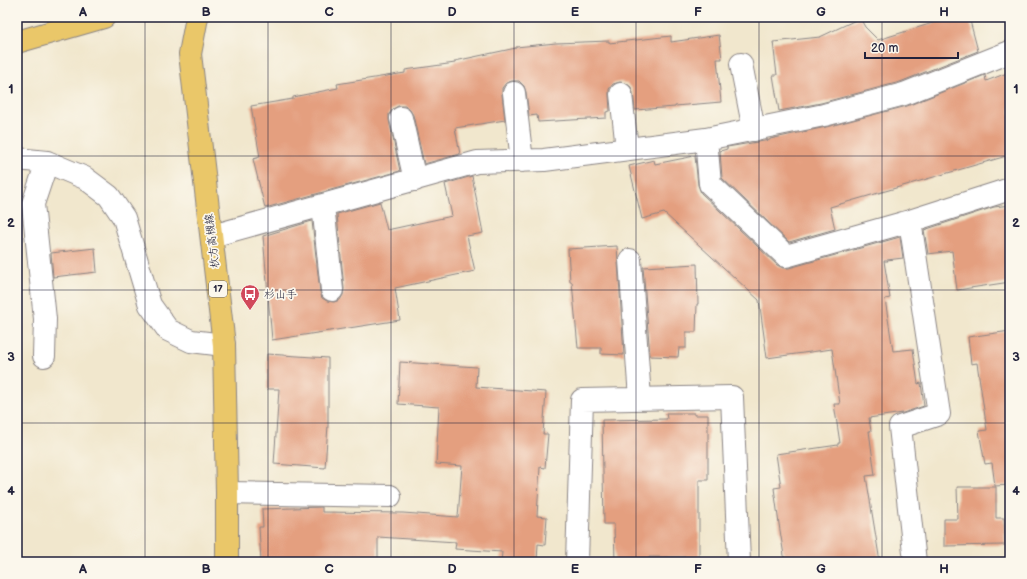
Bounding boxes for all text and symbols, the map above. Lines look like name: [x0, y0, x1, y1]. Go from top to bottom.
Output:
text: A: [78, 4, 87, 20]
text: B: [201, 4, 211, 20]
text: C: [324, 4, 334, 20]
text: D: [447, 4, 457, 20]
text: E: [571, 4, 580, 20]
text: F: [694, 4, 702, 20]
text: G: [816, 4, 826, 20]
text: H: [939, 4, 949, 20]
scale bar: [865, 34, 958, 60]
text: 20 m: [871, 41, 898, 56]
text: 1: [8, 81, 14, 97]
text: 1: [1013, 81, 1019, 97]
street label: 枚方高槻線: [202, 213, 222, 269]
text: 2: [7, 215, 15, 231]
text: 2: [1012, 215, 1020, 231]
road number: 17: [209, 281, 227, 297]
bus stop icon: 杉山手: [239, 283, 261, 311]
place label: 杉山手: [264, 288, 297, 301]
text: 3: [7, 349, 15, 365]
text: 3: [1012, 349, 1020, 365]
text: 4: [7, 483, 15, 499]
text: 4: [1012, 483, 1020, 499]
text: A: [78, 561, 87, 577]
text: B: [201, 561, 211, 577]
text: C: [324, 561, 334, 577]
text: D: [447, 561, 457, 577]
text: E: [571, 561, 580, 577]
text: F: [694, 561, 702, 577]
text: G: [816, 561, 826, 577]
text: H: [939, 561, 949, 577]

